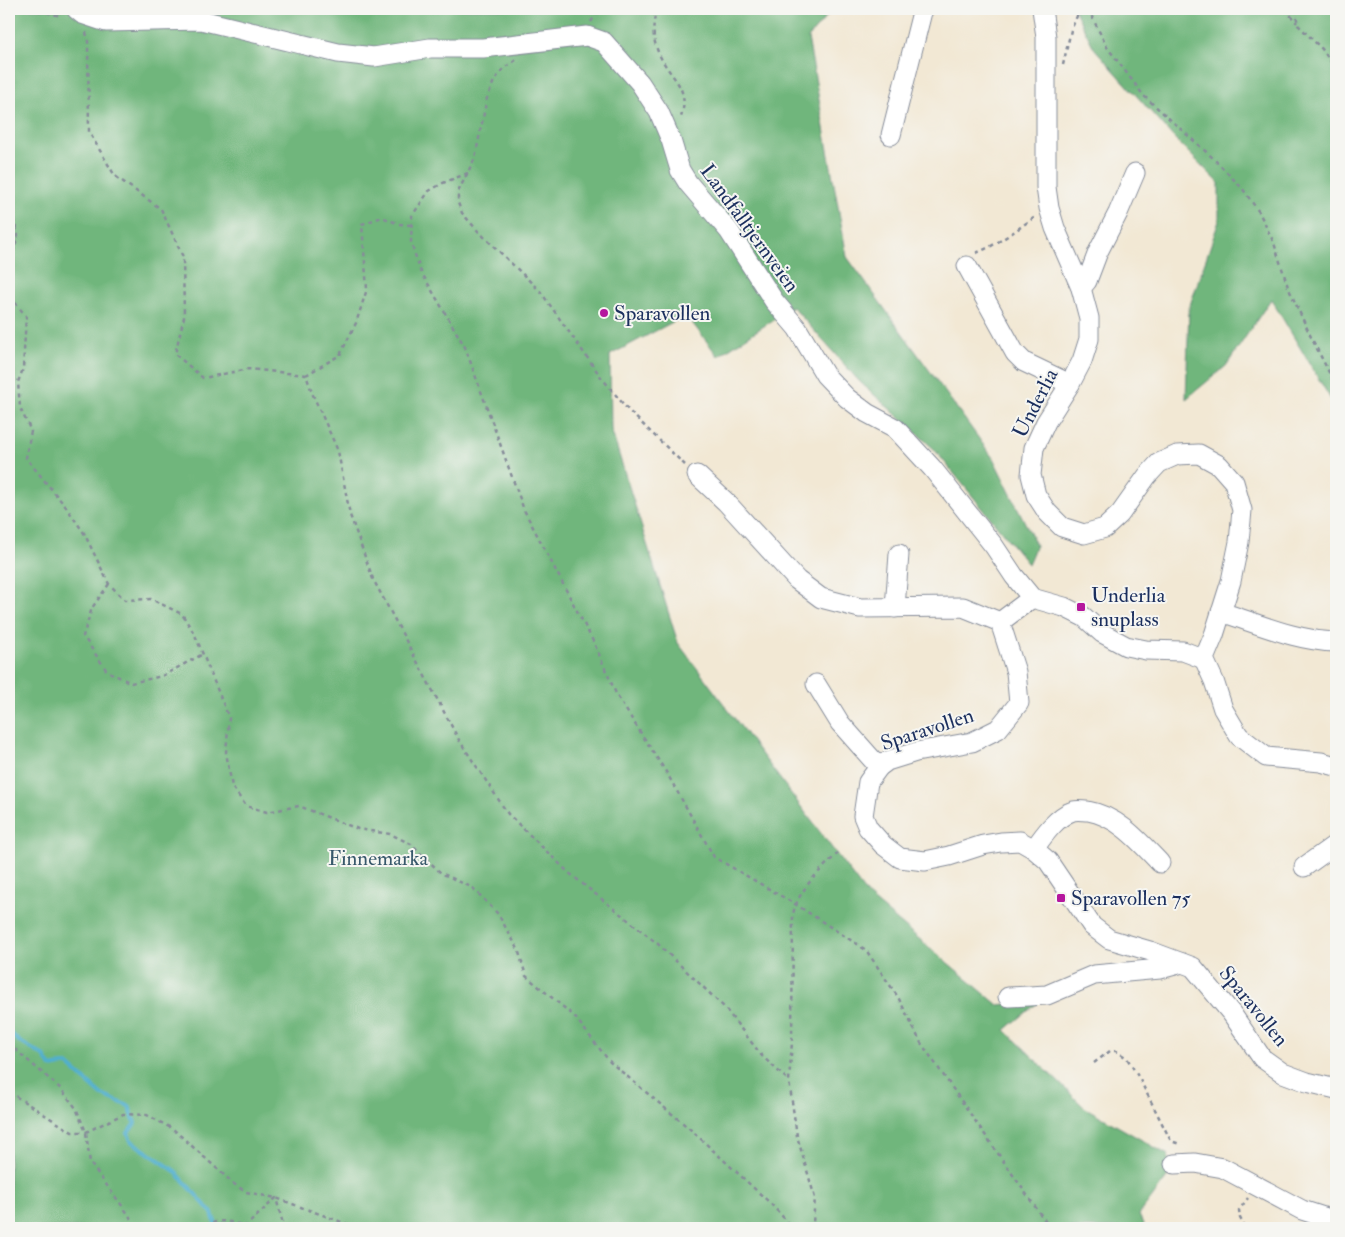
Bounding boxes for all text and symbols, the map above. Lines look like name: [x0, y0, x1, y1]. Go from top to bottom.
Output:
street label: Landfalltjernveien: [694, 159, 805, 298]
place label: Sparavollen: [614, 300, 710, 327]
marker: Sparavollen: [598, 307, 610, 319]
street label: Underlia: [1007, 364, 1065, 442]
place label: Underlia snuplass: [1091, 582, 1166, 633]
marker: Underlia snuplass: [1075, 601, 1087, 613]
street label: Sparavollen: [877, 702, 977, 757]
park label: Finnemarka: [328, 845, 428, 872]
place label: Sparavollen 75: [1071, 885, 1191, 912]
marker: Sparavollen 75: [1055, 892, 1067, 904]
street label: Sparavollen: [1213, 960, 1294, 1052]

